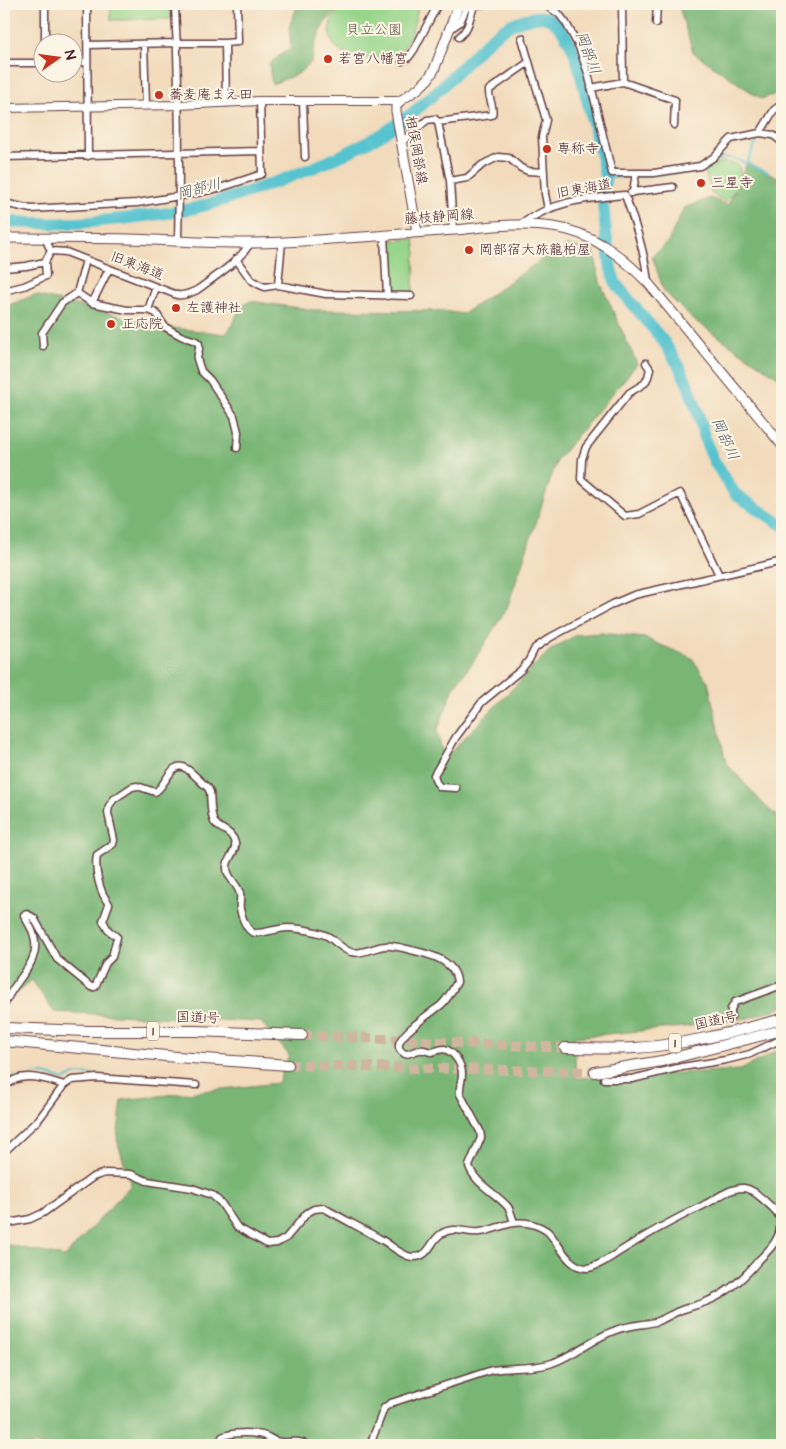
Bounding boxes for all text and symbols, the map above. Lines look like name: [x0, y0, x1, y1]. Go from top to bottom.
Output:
park label: 貝立公園: [346, 20, 402, 40]
water label: 岡部川: [570, 28, 606, 78]
north arrow: [32, 32, 82, 82]
text: N: [59, 48, 80, 62]
place label: 若宮八幡宮: [338, 49, 408, 69]
marker: 若宮八幡宮: [322, 53, 334, 65]
place label: 蕎麦庵まえ田: [169, 85, 253, 105]
marker: 蕎麦庵まえ田: [153, 89, 165, 101]
street label: 相俣岡部線: [400, 114, 432, 186]
place label: 専称寺: [557, 139, 599, 159]
marker: 専称寺: [541, 143, 553, 155]
water label: 岡部川: [175, 173, 223, 205]
place label: 三星寺: [711, 173, 753, 193]
street label: 旧東海道: [555, 174, 613, 204]
marker: 三星寺: [695, 177, 707, 189]
street label: 藤枝静岡線: [403, 205, 475, 229]
place label: 岡部宿大旅籠柏屋: [479, 240, 591, 260]
marker: 岡部宿大旅籠柏屋: [463, 244, 475, 256]
street label: 旧東海道: [107, 247, 167, 285]
place label: 左護神社: [186, 298, 242, 318]
marker: 左護神社: [170, 302, 182, 314]
place label: 正応院: [121, 314, 163, 334]
marker: 正応院: [105, 318, 117, 330]
water label: 岡部川: [706, 414, 744, 464]
street label: 国道1号: [693, 1007, 739, 1035]
street label: 国道1号: [176, 1008, 220, 1028]
road number: 1: [147, 1021, 159, 1040]
road number: 1: [669, 1034, 681, 1052]

